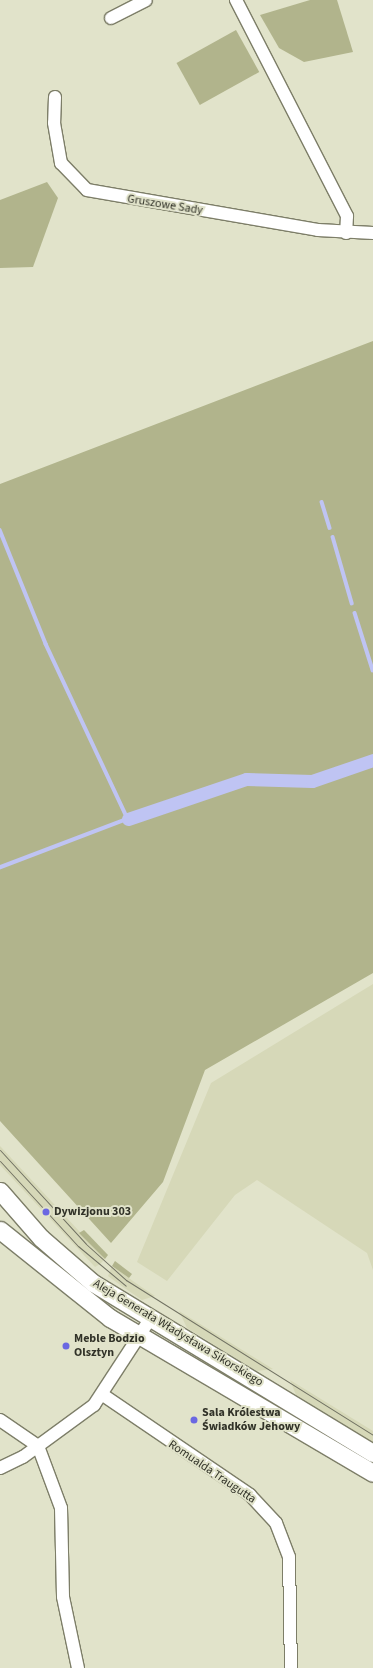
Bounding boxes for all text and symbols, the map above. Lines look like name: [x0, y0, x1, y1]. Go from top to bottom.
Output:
street label: Gruszowe Sady: [126, 192, 204, 218]
place label: Dywizjonu 303: [54, 1205, 131, 1219]
marker: Dywizjonu 303: [41, 1207, 51, 1217]
street label: Aleja Generała Władysława Sikorskiego: [90, 1276, 266, 1390]
place label: Meble Bodzio Olsztyn: [74, 1332, 145, 1360]
marker: Meble Bodzio Olsztyn: [61, 1341, 71, 1351]
place label: Sala Królestwa Świadków Jehowy: [202, 1406, 300, 1434]
marker: Sala Królestwa Świadków Jehowy: [189, 1415, 199, 1425]
street label: Romualda Traugutta: [165, 1437, 259, 1507]

